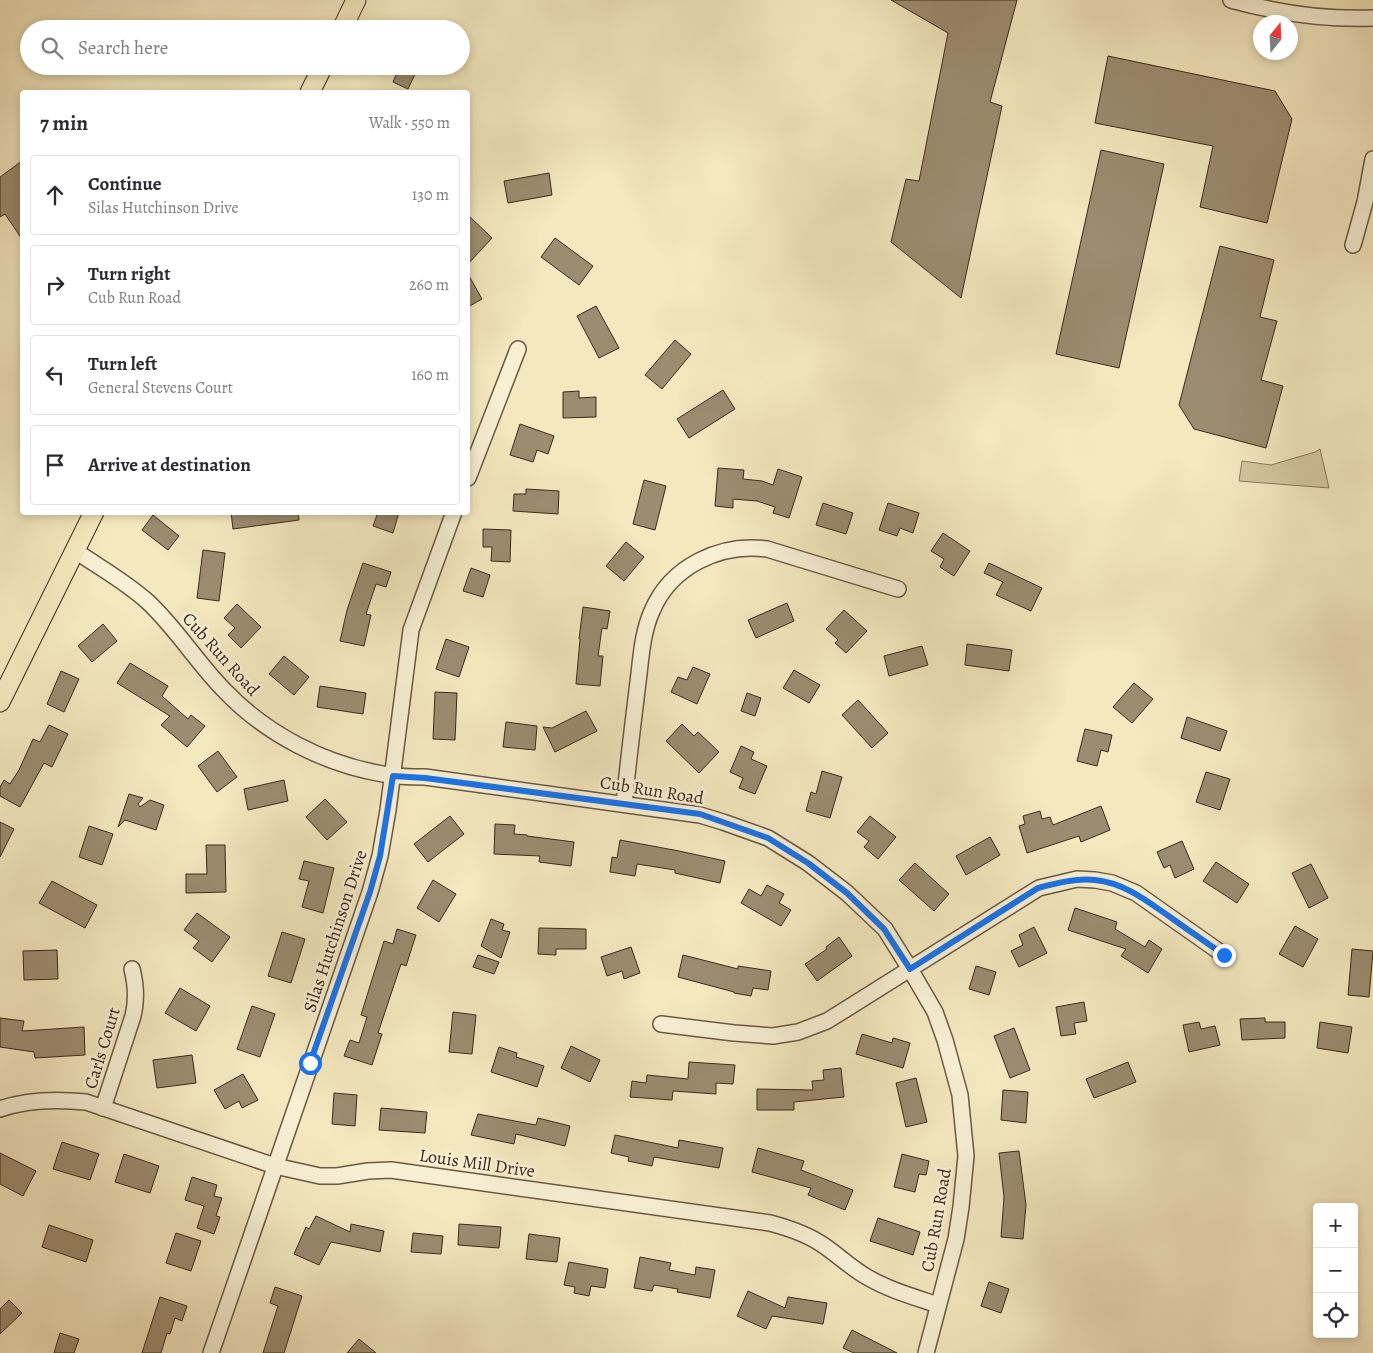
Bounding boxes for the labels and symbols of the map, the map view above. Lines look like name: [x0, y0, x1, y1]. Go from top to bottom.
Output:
north arrow: [1253, 15, 1298, 60]
street label: Cub Run Road: [177, 607, 265, 701]
street label: Cub Run Road: [598, 770, 706, 810]
street label: Silas Hutchinson Drive: [297, 847, 373, 1015]
route end: [1213, 944, 1236, 967]
street label: Carls Court: [78, 1004, 126, 1092]
route start: [299, 1052, 322, 1075]
street label: Louis Mill Drive: [418, 1143, 536, 1183]
street label: Cub Run Road: [915, 1166, 957, 1274]

